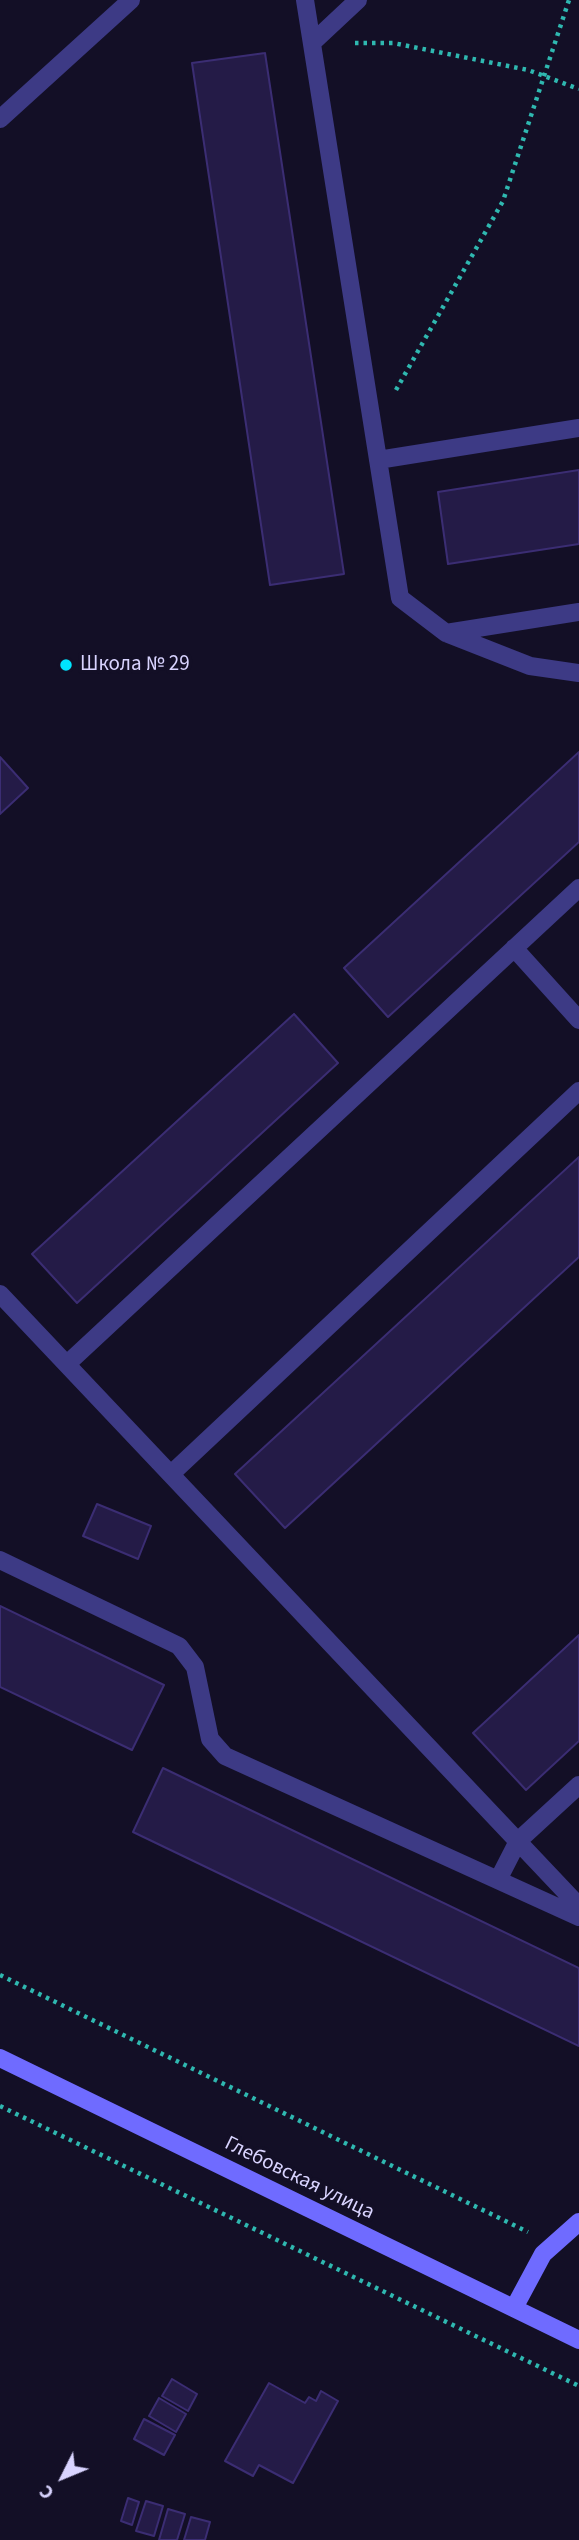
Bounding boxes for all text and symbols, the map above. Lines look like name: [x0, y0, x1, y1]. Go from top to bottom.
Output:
place label: Школа № 29: [80, 652, 190, 678]
marker: Школа № 29: [58, 657, 74, 673]
street label: Глебовская улица: [220, 2132, 378, 2226]
north arrow: [28, 2442, 98, 2512]
text: С: [34, 2478, 61, 2505]

